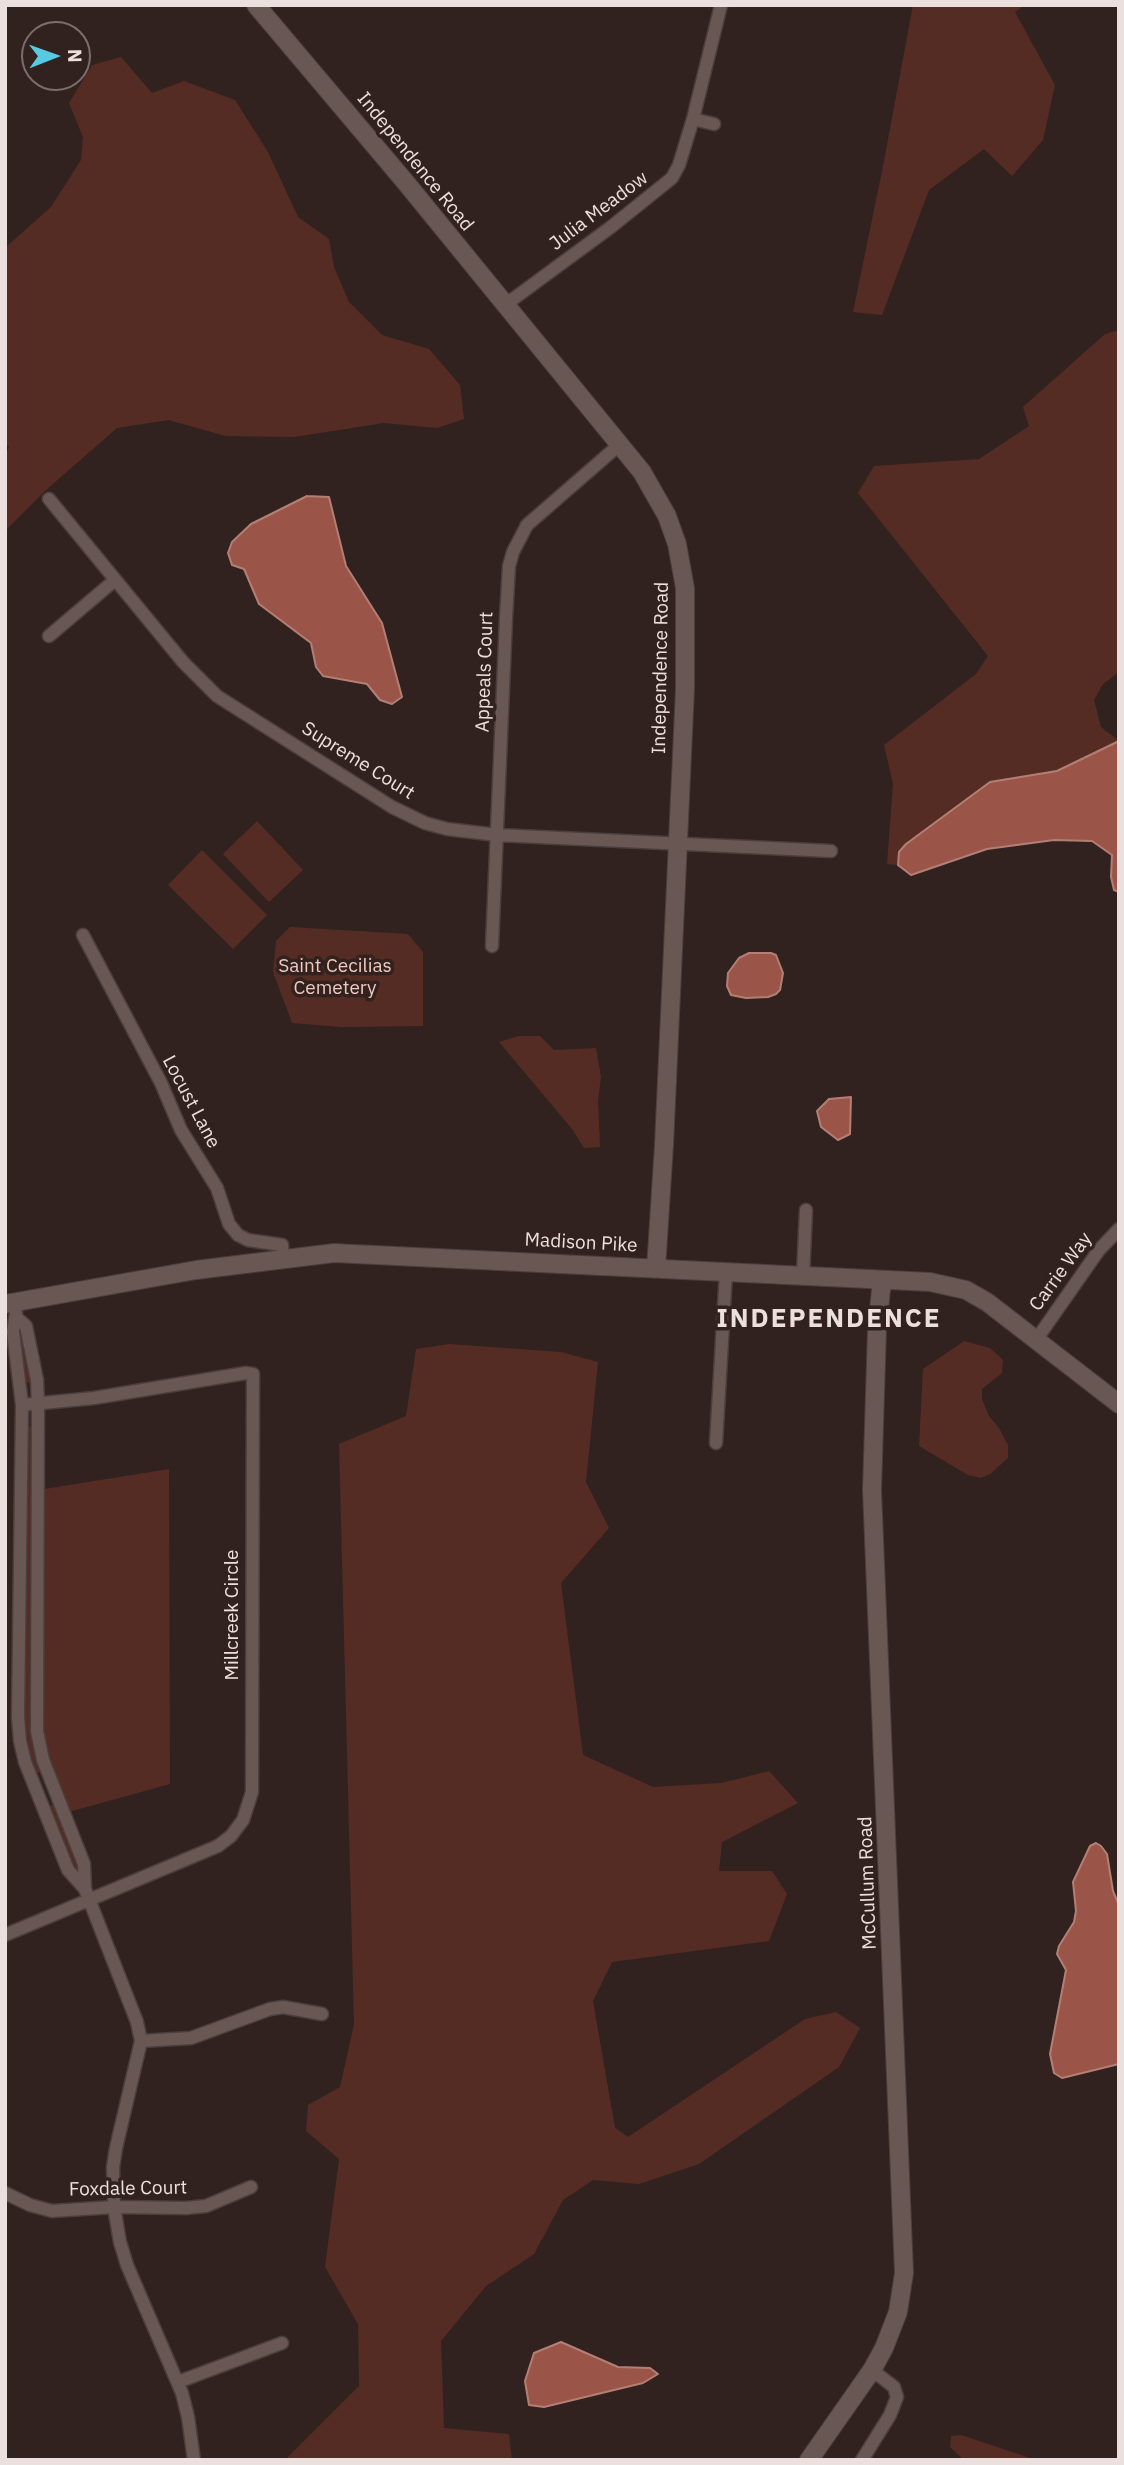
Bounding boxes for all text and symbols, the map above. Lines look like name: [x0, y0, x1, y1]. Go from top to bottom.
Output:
north arrow: [21, 21, 91, 91]
text: N: [63, 49, 87, 63]
street label: Independence Road: [352, 88, 478, 236]
street label: Julia Meadow: [545, 167, 653, 255]
street label: Independence Road: [648, 582, 674, 754]
street label: Appeals Court: [472, 611, 498, 733]
street label: Supreme Court: [297, 717, 419, 805]
park label: Saint Cecilias Cemetery: [278, 956, 392, 1000]
street label: Locust Lane: [157, 1052, 225, 1152]
street label: Carrie Way: [1025, 1228, 1097, 1316]
street label: Madison Pike: [524, 1229, 638, 1257]
district label: INDEPENDENCE: [718, 1303, 940, 1335]
street label: Millcreek Circle: [222, 1550, 244, 1680]
street label: McCullum Road: [854, 1816, 882, 1950]
street label: Foxdale Court: [69, 2177, 187, 2201]

